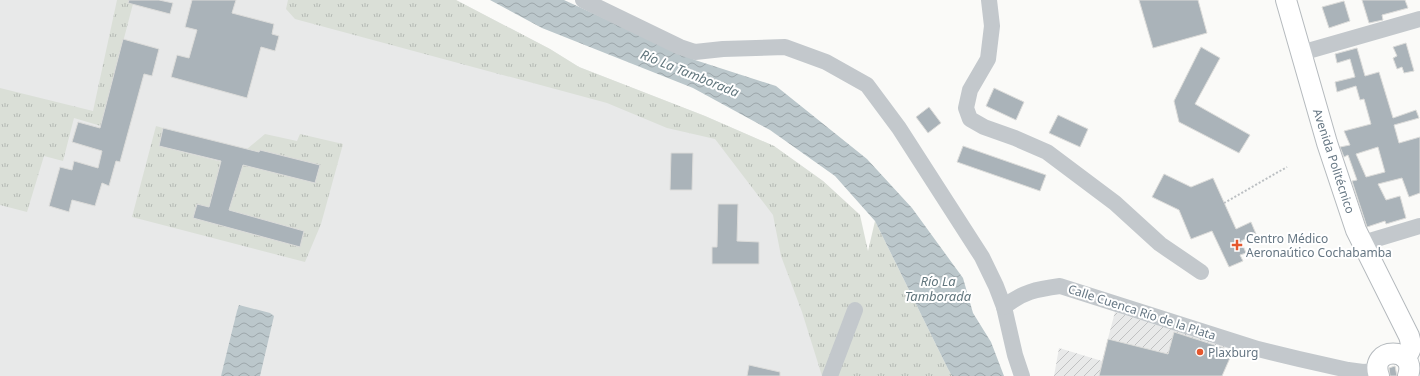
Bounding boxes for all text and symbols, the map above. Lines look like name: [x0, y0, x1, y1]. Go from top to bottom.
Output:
water label: Río La Tamborada: [638, 45, 743, 101]
street label: Avenida Politécnico: [1309, 106, 1359, 216]
place label: Centro Médico Aeronaútico Cochabamba: [1246, 230, 1392, 261]
marker: Centro Médico Aeronaútico Cochabamba: [1231, 239, 1243, 251]
water label: Río La Tamborada: [905, 272, 972, 305]
street label: Calle Cuenca Río de la Plata: [1066, 280, 1218, 344]
place label: Plaxburg: [1208, 344, 1258, 361]
marker: Plaxburg: [1195, 347, 1205, 357]

